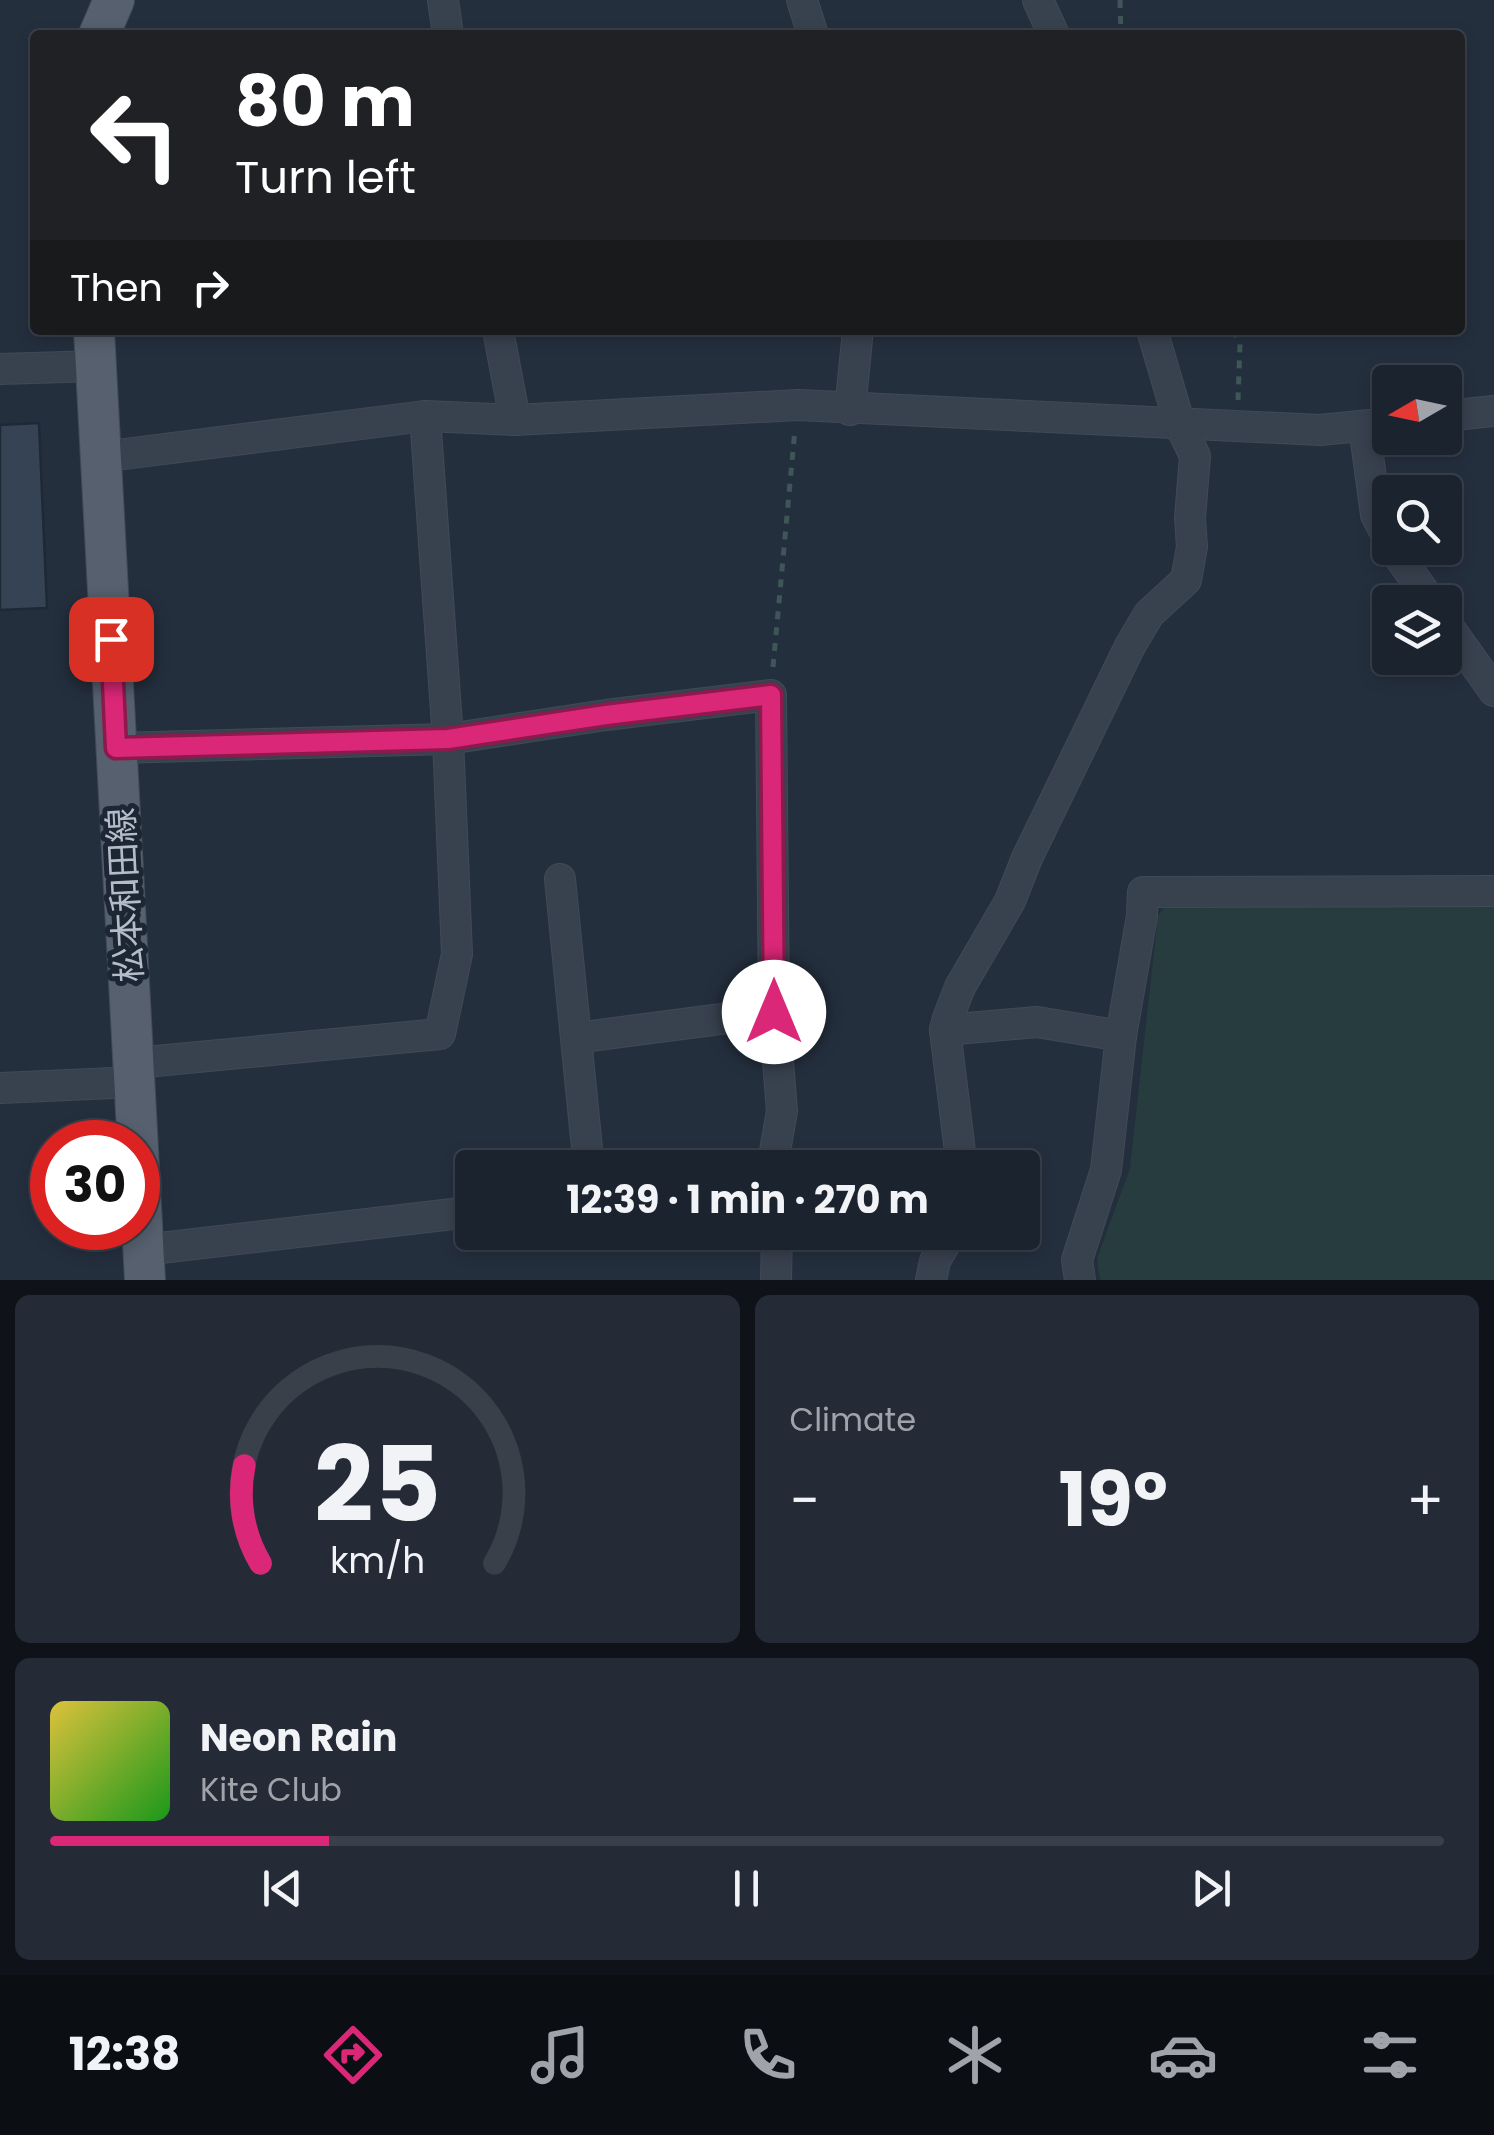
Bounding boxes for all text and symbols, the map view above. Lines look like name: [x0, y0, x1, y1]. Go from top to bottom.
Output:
text: 80 m: [235, 52, 415, 151]
icon: left: [70, 70, 200, 200]
text: Turn left: [235, 146, 416, 209]
icon: right: [183, 260, 238, 315]
text: Then: [70, 261, 163, 314]
north arrow: [1372, 365, 1462, 455]
map controls: [1372, 365, 1462, 675]
button: search: [1372, 475, 1462, 565]
button: layers: [1372, 585, 1462, 675]
pin: [69, 597, 154, 682]
icon: arrive: [84, 612, 139, 667]
street label: 松本和田線: [96, 806, 154, 984]
position arrow: [722, 960, 826, 1064]
speed limit sign: 30: [30, 1120, 160, 1250]
text: 12:39 · 1 min · 270 m: [566, 1173, 929, 1226]
text: Climate: [790, 1397, 916, 1442]
text: 25: [314, 1412, 441, 1557]
text: 19°: [1059, 1447, 1168, 1552]
text: −: [790, 1462, 820, 1539]
text: +: [1406, 1462, 1444, 1539]
text: km/h: [330, 1535, 425, 1586]
text: Neon Rain: [200, 1711, 397, 1764]
text: Kite Club: [200, 1767, 342, 1812]
icon: previous: [255, 1861, 310, 1916]
icon: pause: [719, 1861, 774, 1916]
icon: next: [1184, 1861, 1239, 1916]
icon: directions: [318, 2020, 388, 2090]
icon: music: [525, 2020, 595, 2090]
icon: phone: [733, 2020, 803, 2090]
icon: climate: [940, 2020, 1010, 2090]
icon: car: [1148, 2020, 1218, 2090]
icon: filters: [1355, 2020, 1425, 2090]
text: 12:38: [69, 2023, 181, 2086]

